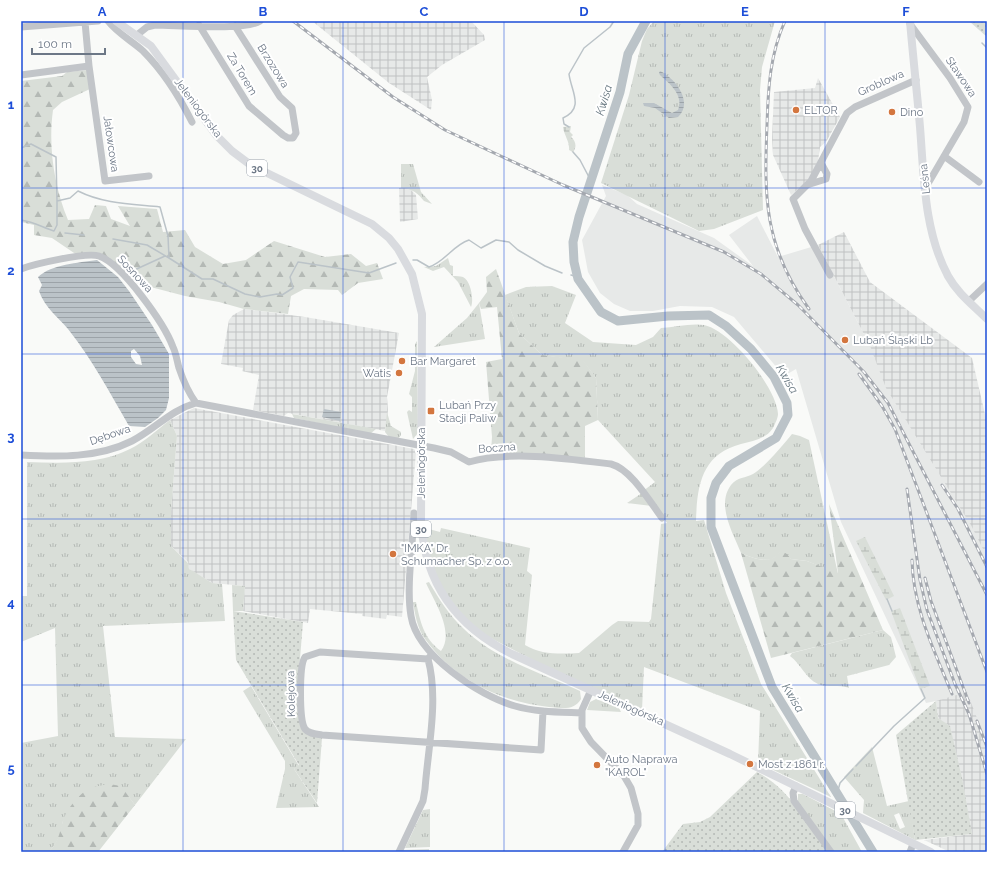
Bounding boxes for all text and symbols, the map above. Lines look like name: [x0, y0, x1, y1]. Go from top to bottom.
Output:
text: A: [98, 4, 107, 19]
text: B: [259, 4, 268, 19]
text: C: [420, 4, 429, 19]
text: D: [579, 4, 589, 19]
text: E: [741, 4, 749, 19]
text: F: [902, 4, 910, 19]
scale bar: [32, 30, 105, 56]
text: 100 m: [38, 37, 72, 51]
street label: Brzozowa: [254, 42, 292, 90]
street label: Za Torem: [224, 50, 260, 98]
street label: Stawowa: [943, 54, 979, 100]
street label: Groblowa: [856, 67, 906, 99]
street label: Jeleniogórska: [172, 76, 224, 140]
water label: Kwisa: [593, 83, 615, 117]
text: 1: [8, 97, 15, 112]
place label: ELTOR: [804, 104, 838, 117]
marker: ELTOR: [791, 105, 801, 115]
place label: Dino: [900, 106, 924, 119]
marker: Dino: [887, 107, 897, 117]
street label: Jałowcowa: [101, 115, 121, 173]
road number: 30: [247, 160, 267, 176]
street label: Leśna: [917, 163, 933, 195]
street label: Sosnowa: [115, 253, 155, 295]
text: 2: [7, 263, 15, 278]
place label: Lubań Śląski Lb: [853, 333, 933, 347]
marker: Lubań Śląski Lb: [840, 335, 850, 345]
place label: Bar Margaret: [410, 355, 476, 368]
marker: Bar Margaret: [397, 356, 407, 366]
water label: Kwisa: [773, 362, 801, 396]
place label: Watis: [363, 367, 391, 380]
marker: Watis: [394, 368, 404, 378]
place label: Lubań Przy Stacji Paliw: [439, 399, 496, 425]
marker: Lubań Przy Stacji Paliw: [426, 406, 436, 416]
street label: Dębowa: [88, 422, 132, 448]
street label: Jeleniogórska: [415, 428, 428, 498]
text: 3: [7, 429, 15, 444]
street label: Boczna: [478, 440, 516, 456]
road number: 30: [411, 521, 431, 537]
place label: "IMKA" Dr. Schumacher Sp. z o.o.: [401, 542, 511, 568]
marker: "IMKA" Dr. Schumacher Sp. z o.o.: [388, 549, 398, 559]
text: 4: [7, 595, 15, 610]
street label: Kolejowa: [284, 671, 298, 717]
water label: Kwisa: [779, 681, 807, 715]
street label: Jeleniogórska: [596, 688, 666, 728]
place label: Auto Naprawa "KAROL": [605, 753, 677, 779]
place label: Most z 1861 r.: [758, 758, 824, 771]
marker: Most z 1861 r.: [745, 759, 755, 769]
marker: Auto Naprawa "KAROL": [592, 760, 602, 770]
text: 5: [7, 761, 15, 776]
road number: 30: [835, 802, 855, 818]

